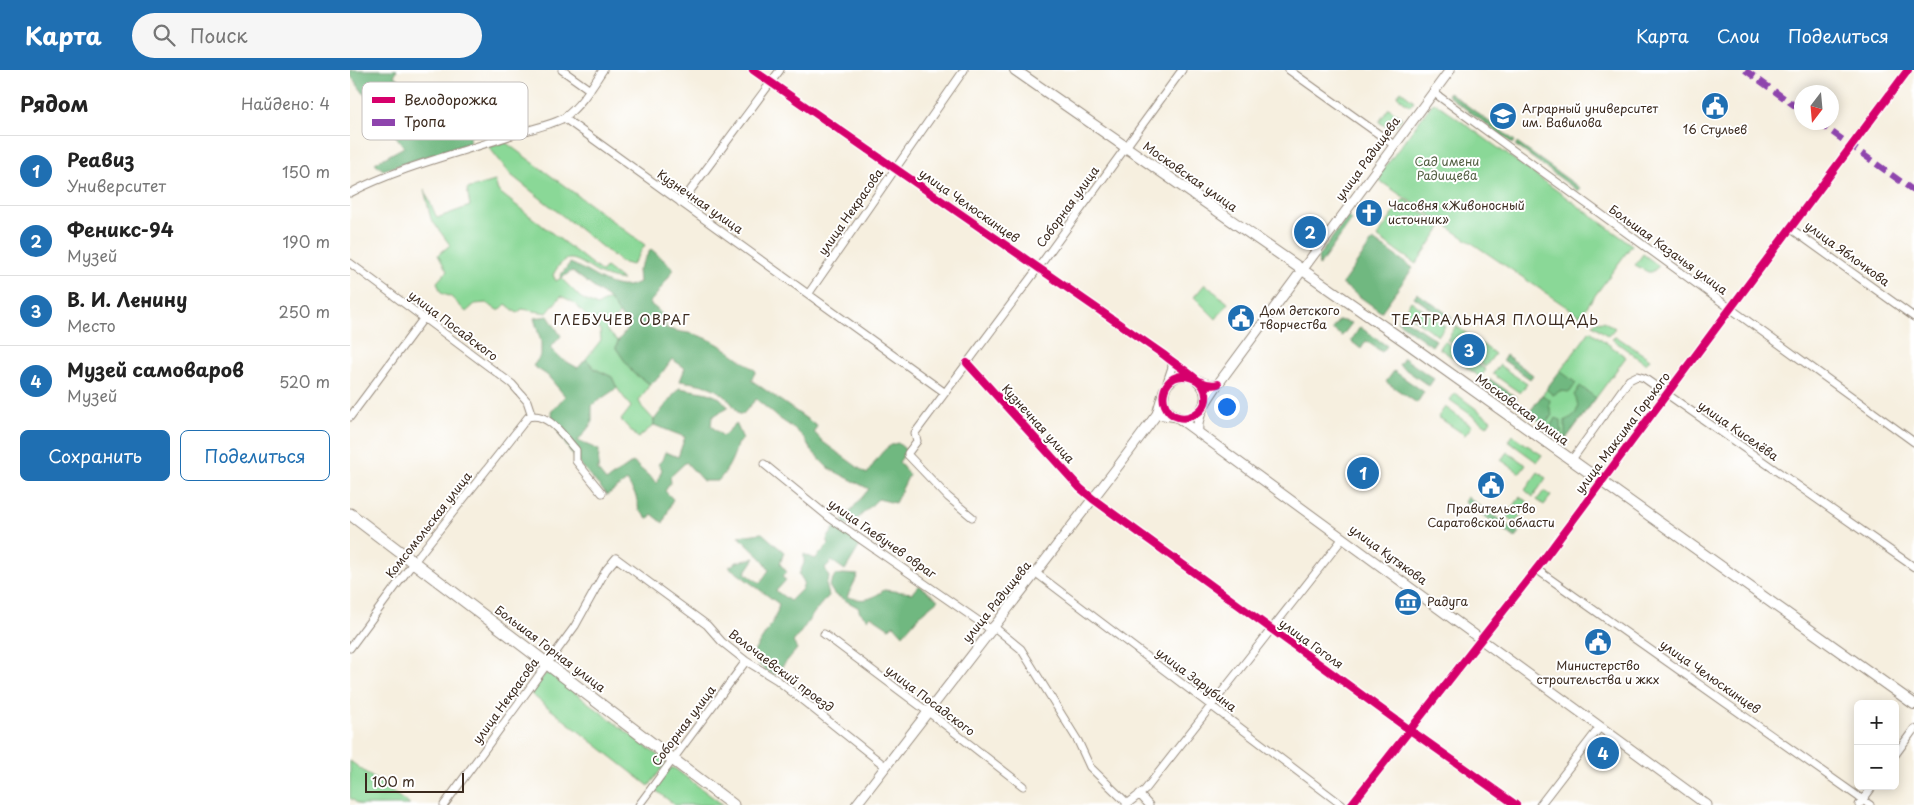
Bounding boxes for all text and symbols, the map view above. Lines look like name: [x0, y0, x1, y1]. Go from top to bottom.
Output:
search box: [132, 13, 482, 58]
text: Карта: [25, 17, 102, 53]
icon: search: [150, 21, 178, 49]
text: Поиск: [190, 21, 248, 49]
text: Карта: [1636, 22, 1689, 49]
text: Слои: [1717, 22, 1760, 49]
text: Поделиться: [1788, 22, 1889, 49]
legend: [362, 82, 528, 140]
north arrow: [1794, 85, 1839, 130]
text: Рядом: [20, 87, 88, 119]
text: Велодорожка: [404, 89, 498, 110]
text: Найдено: 4: [241, 91, 330, 115]
public building icon: 16 Стульев: [1700, 91, 1730, 121]
place label: Аграрный университет им. Вавилова: [1522, 99, 1659, 131]
school or university icon: Аграрный университет им. Вавилова: [1488, 101, 1518, 131]
text: Тропа: [404, 111, 446, 132]
street label: улица Радищева: [1330, 112, 1404, 204]
place label: 16 Стульев: [1683, 120, 1747, 138]
street label: Московская улица: [1140, 137, 1242, 216]
text: Реавиз: [67, 145, 134, 173]
park label: Сад имени Радищева: [1415, 152, 1479, 184]
text: 1: [32, 159, 40, 183]
text: 150 m: [282, 159, 330, 183]
street label: Соборная улица: [1031, 162, 1103, 251]
street label: улица Некрасова: [813, 164, 887, 259]
street label: улица Челюскинцев: [916, 164, 1023, 247]
street label: Кузнечная улица: [654, 165, 747, 238]
text: Университет: [67, 173, 166, 197]
place label: Часовня «Живоносный источник»: [1388, 196, 1525, 228]
church icon: Часовня «Живоносный источник»: [1354, 198, 1384, 228]
street label: Большая Казачья улица: [1606, 200, 1732, 299]
pin: 2: [1294, 213, 1326, 251]
text: Феникс-94: [67, 215, 174, 243]
street label: улица Яблочкова: [1801, 216, 1894, 291]
text: 2: [30, 229, 42, 253]
text: 190 m: [282, 229, 330, 253]
text: Музей: [67, 243, 117, 267]
text: В. И. Ленину: [67, 285, 187, 313]
street label: улица Посадского: [405, 286, 502, 365]
text: 3: [31, 299, 41, 323]
text: 250 m: [279, 299, 330, 323]
place label: Дом детского творчества: [1259, 301, 1340, 333]
public building icon: Дом детского творчества: [1226, 303, 1256, 333]
district label: ГЛЕБУЧЕВ ОВРАГ: [553, 309, 691, 330]
district label: ТЕАТРАЛЬНАЯ ПЛОЩАДЬ: [1391, 309, 1599, 330]
text: Место: [67, 313, 116, 337]
pin: 3: [1453, 331, 1485, 369]
text: Музей самоваров: [67, 355, 244, 383]
street label: улица Максима Горького: [1570, 368, 1674, 497]
text: 4: [31, 369, 41, 393]
text: 520 m: [279, 369, 330, 393]
street label: Московская улица: [1472, 369, 1573, 450]
street label: Кузнечная улица: [998, 380, 1080, 467]
text: Музей: [67, 383, 117, 407]
your location: [1214, 394, 1240, 420]
street label: улица Киселёва: [1695, 396, 1783, 465]
button: Сохранить: [20, 430, 170, 481]
button: Поделиться: [180, 430, 330, 481]
pin: 1: [1347, 454, 1379, 492]
street label: Комсомольская улица: [381, 467, 476, 581]
public building icon: Правительство Саратовской области: [1476, 470, 1506, 500]
street label: улица Глебучев овраг: [825, 494, 941, 583]
place label: Правительство Саратовской области: [1427, 499, 1555, 531]
street label: улица Кутякова: [1346, 520, 1432, 589]
street label: улица Радищева: [958, 556, 1035, 646]
museum icon: Радуга: [1393, 587, 1423, 617]
place label: Радуга: [1427, 592, 1469, 610]
street label: Большая Горная улица: [491, 600, 610, 696]
street label: улица Гоголя: [1276, 614, 1347, 673]
street label: Волочаевский проезд: [725, 625, 838, 716]
public building icon: Министерство строительства и жкх: [1583, 627, 1613, 657]
street label: улица Челюскинцев: [1657, 635, 1764, 718]
street label: улица Зарубина: [1152, 643, 1241, 716]
street label: улица Некрасова: [468, 653, 543, 747]
place label: Министерство строительства и жкх: [1537, 656, 1660, 688]
street label: улица Посадского: [882, 661, 979, 740]
street label: Соборная улица: [647, 681, 720, 769]
map controls: [1854, 700, 1899, 790]
button: +: [1854, 700, 1899, 745]
pin: 4: [1587, 734, 1619, 772]
button: −: [1854, 745, 1899, 790]
scale bar: [365, 770, 464, 793]
text: 100 m: [372, 771, 415, 792]

